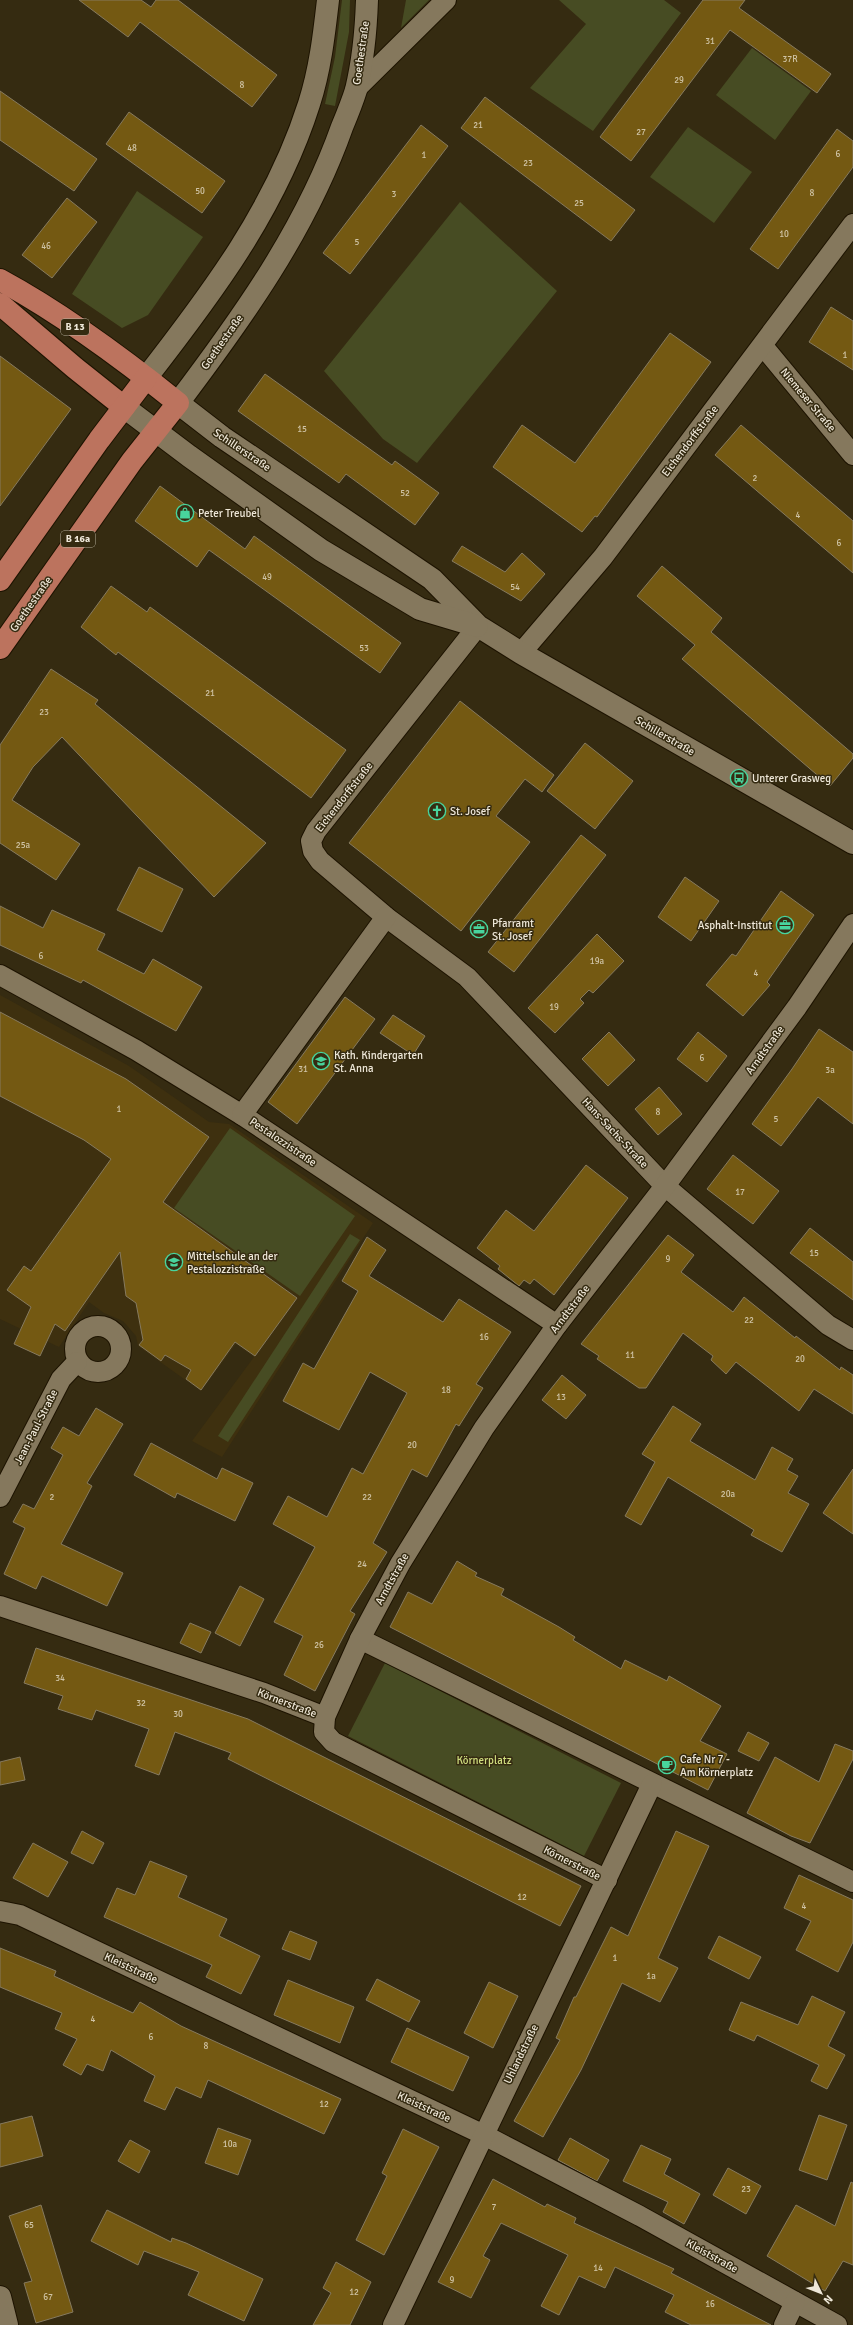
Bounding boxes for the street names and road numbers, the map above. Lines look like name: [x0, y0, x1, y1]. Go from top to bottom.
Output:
street label: Goethestraße: [350, 20, 372, 86]
street label: Goethestraße: [198, 312, 246, 372]
road number: B 13: [61, 319, 89, 335]
street label: Niemeser Straße: [778, 366, 838, 434]
street label: Eichendorffstraße: [659, 403, 721, 479]
street label: Schillerstraße: [211, 426, 273, 474]
road number: B 16a: [61, 531, 95, 547]
street label: Goethestraße: [7, 574, 55, 634]
street label: Schillerstraße: [633, 714, 697, 758]
street label: Eichendorffstraße: [313, 759, 375, 835]
street label: Arndtstraße: [743, 1023, 787, 1077]
street label: Hans-Sachs-Straße: [579, 1095, 651, 1171]
street label: Pestalozzistraße: [247, 1115, 319, 1169]
street label: Arndtstraße: [548, 1282, 592, 1336]
street label: Jean-Paul-Straße: [12, 1387, 60, 1467]
street label: Arndtstraße: [372, 1551, 412, 1607]
street label: Körnerstraße: [256, 1686, 318, 1720]
street label: Körnerstraße: [541, 1843, 603, 1883]
street label: Kleiststraße: [102, 1950, 160, 1986]
street label: Uhlandstraße: [501, 2022, 541, 2086]
street label: Kleiststraße: [395, 2089, 453, 2125]
street label: Kleiststraße: [684, 2236, 740, 2276]

